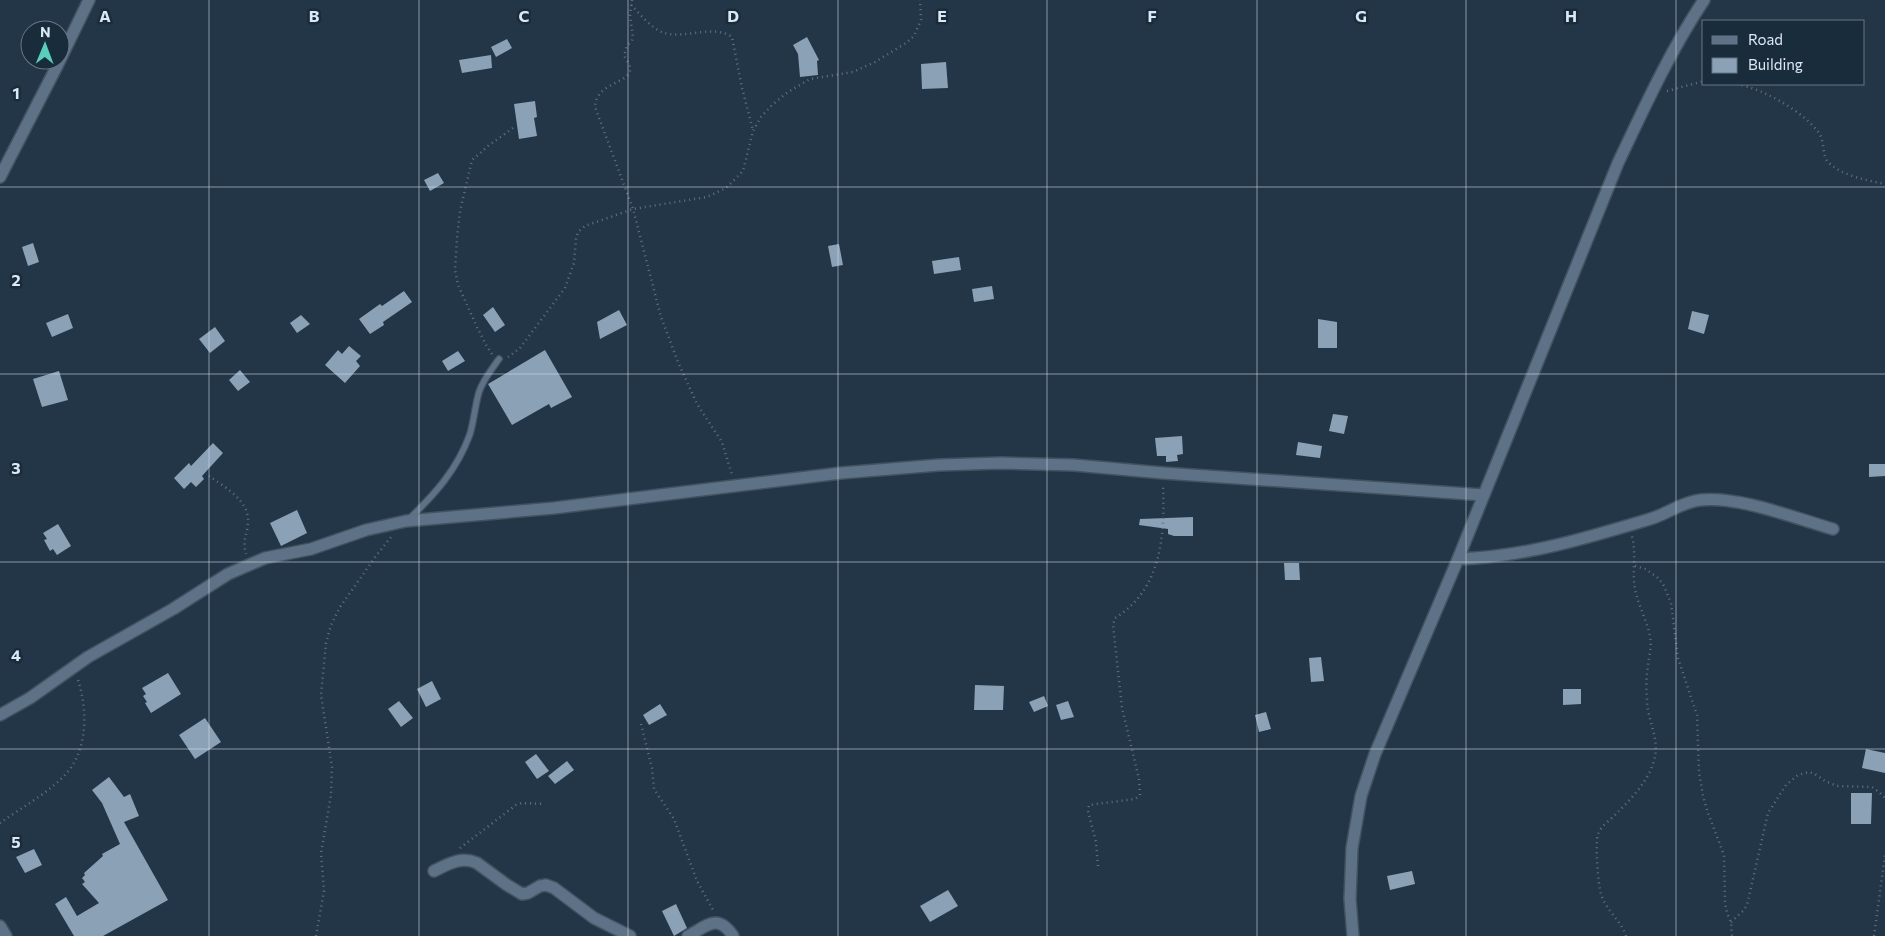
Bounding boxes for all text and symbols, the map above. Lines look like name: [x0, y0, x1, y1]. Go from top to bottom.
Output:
text: A: [99, 6, 111, 25]
text: B: [309, 6, 320, 25]
text: C: [519, 6, 530, 25]
text: D: [727, 6, 739, 25]
text: E: [937, 6, 947, 25]
text: F: [1147, 6, 1157, 25]
text: G: [1355, 6, 1367, 25]
text: H: [1565, 6, 1577, 25]
north arrow: [20, 20, 70, 70]
legend: [1702, 20, 1865, 85]
text: N: [40, 23, 51, 40]
text: Road: [1748, 30, 1783, 48]
text: Building: [1748, 55, 1803, 73]
text: 1: [12, 83, 20, 102]
text: 2: [11, 270, 21, 289]
text: 3: [11, 458, 21, 477]
text: 4: [11, 645, 21, 664]
text: 5: [11, 832, 21, 851]

